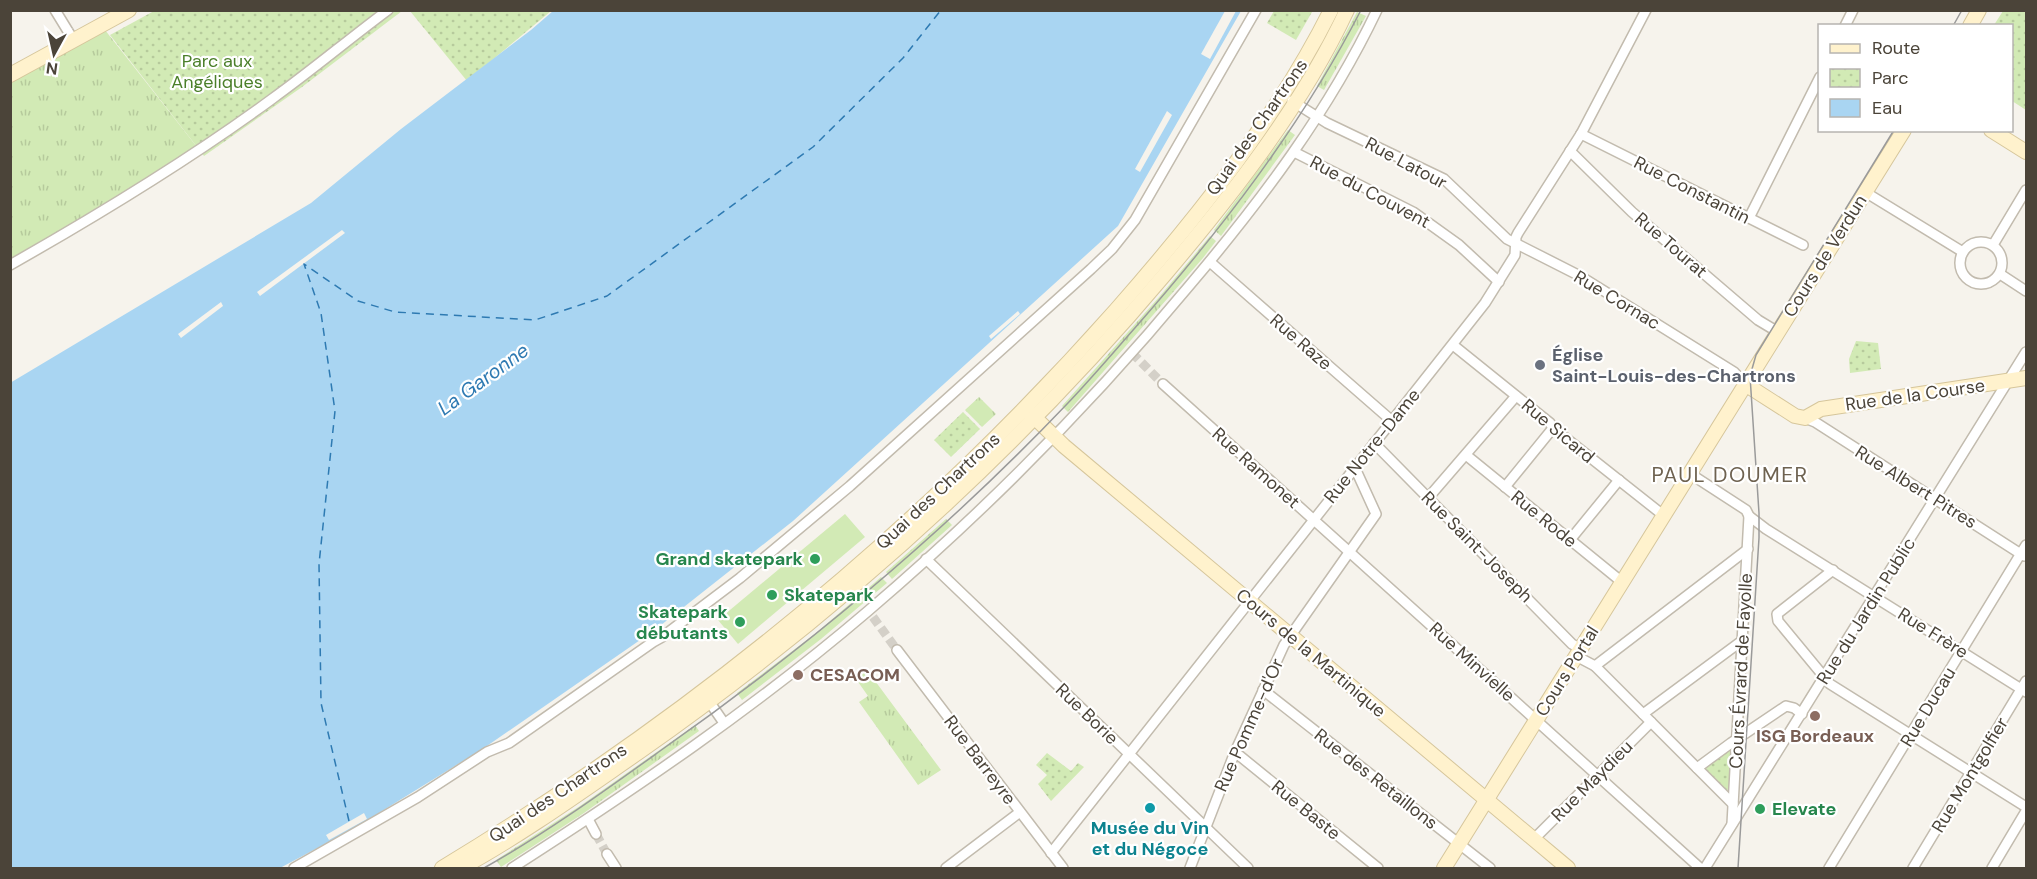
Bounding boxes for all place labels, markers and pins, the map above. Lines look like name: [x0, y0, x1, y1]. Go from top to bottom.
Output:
place label: Église Saint-Louis-des-Chartrons: [1552, 343, 1796, 388]
marker: Église Saint-Louis-des-Chartrons: [1533, 358, 1547, 372]
place label: Grand skatepark: [655, 547, 804, 571]
marker: Grand skatepark: [808, 552, 822, 566]
place label: Skatepark: [784, 583, 874, 607]
marker: Skatepark: [765, 588, 779, 602]
place label: Skatepark débutants: [636, 600, 729, 645]
marker: Skatepark débutants: [733, 615, 747, 629]
place label: CESACOM: [810, 663, 900, 687]
marker: CESACOM: [791, 668, 805, 682]
marker: ISG Bordeaux: [1808, 709, 1822, 723]
place label: ISG Bordeaux: [1756, 724, 1874, 748]
place label: Elevate: [1772, 797, 1836, 821]
marker: Musée du Vin et du Négoce: [1143, 801, 1157, 815]
marker: Elevate: [1753, 802, 1767, 816]
place label: Musée du Vin et du Négoce: [1091, 816, 1209, 861]

